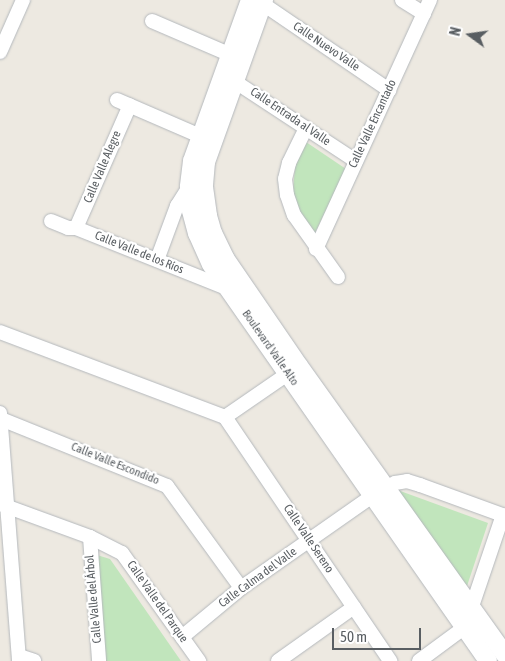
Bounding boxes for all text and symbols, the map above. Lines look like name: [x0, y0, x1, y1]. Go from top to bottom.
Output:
north arrow: [445, 10, 495, 60]
street label: Calle Nuevo Valle: [290, 19, 362, 75]
text: N: [447, 25, 464, 37]
street label: Calle Valle Encantado: [346, 78, 400, 170]
street label: Calle Entrada al Valle: [247, 85, 333, 149]
street label: Calle Valle Alegre: [81, 129, 125, 205]
street label: Calle Valle de los Ríos: [92, 229, 186, 277]
street label: Boulevard Valle Alto: [239, 307, 301, 389]
street label: Calle Valle Escondido: [69, 440, 161, 488]
street label: Calle Valle Sereno: [280, 502, 336, 576]
street label: Calle Calma del Valle: [216, 545, 300, 611]
street label: Calle Valle del Árbol: [83, 554, 105, 644]
street label: Calle Valle del Parque: [123, 558, 191, 646]
scale bar: [335, 618, 424, 650]
text: 50 m: [340, 628, 367, 645]

